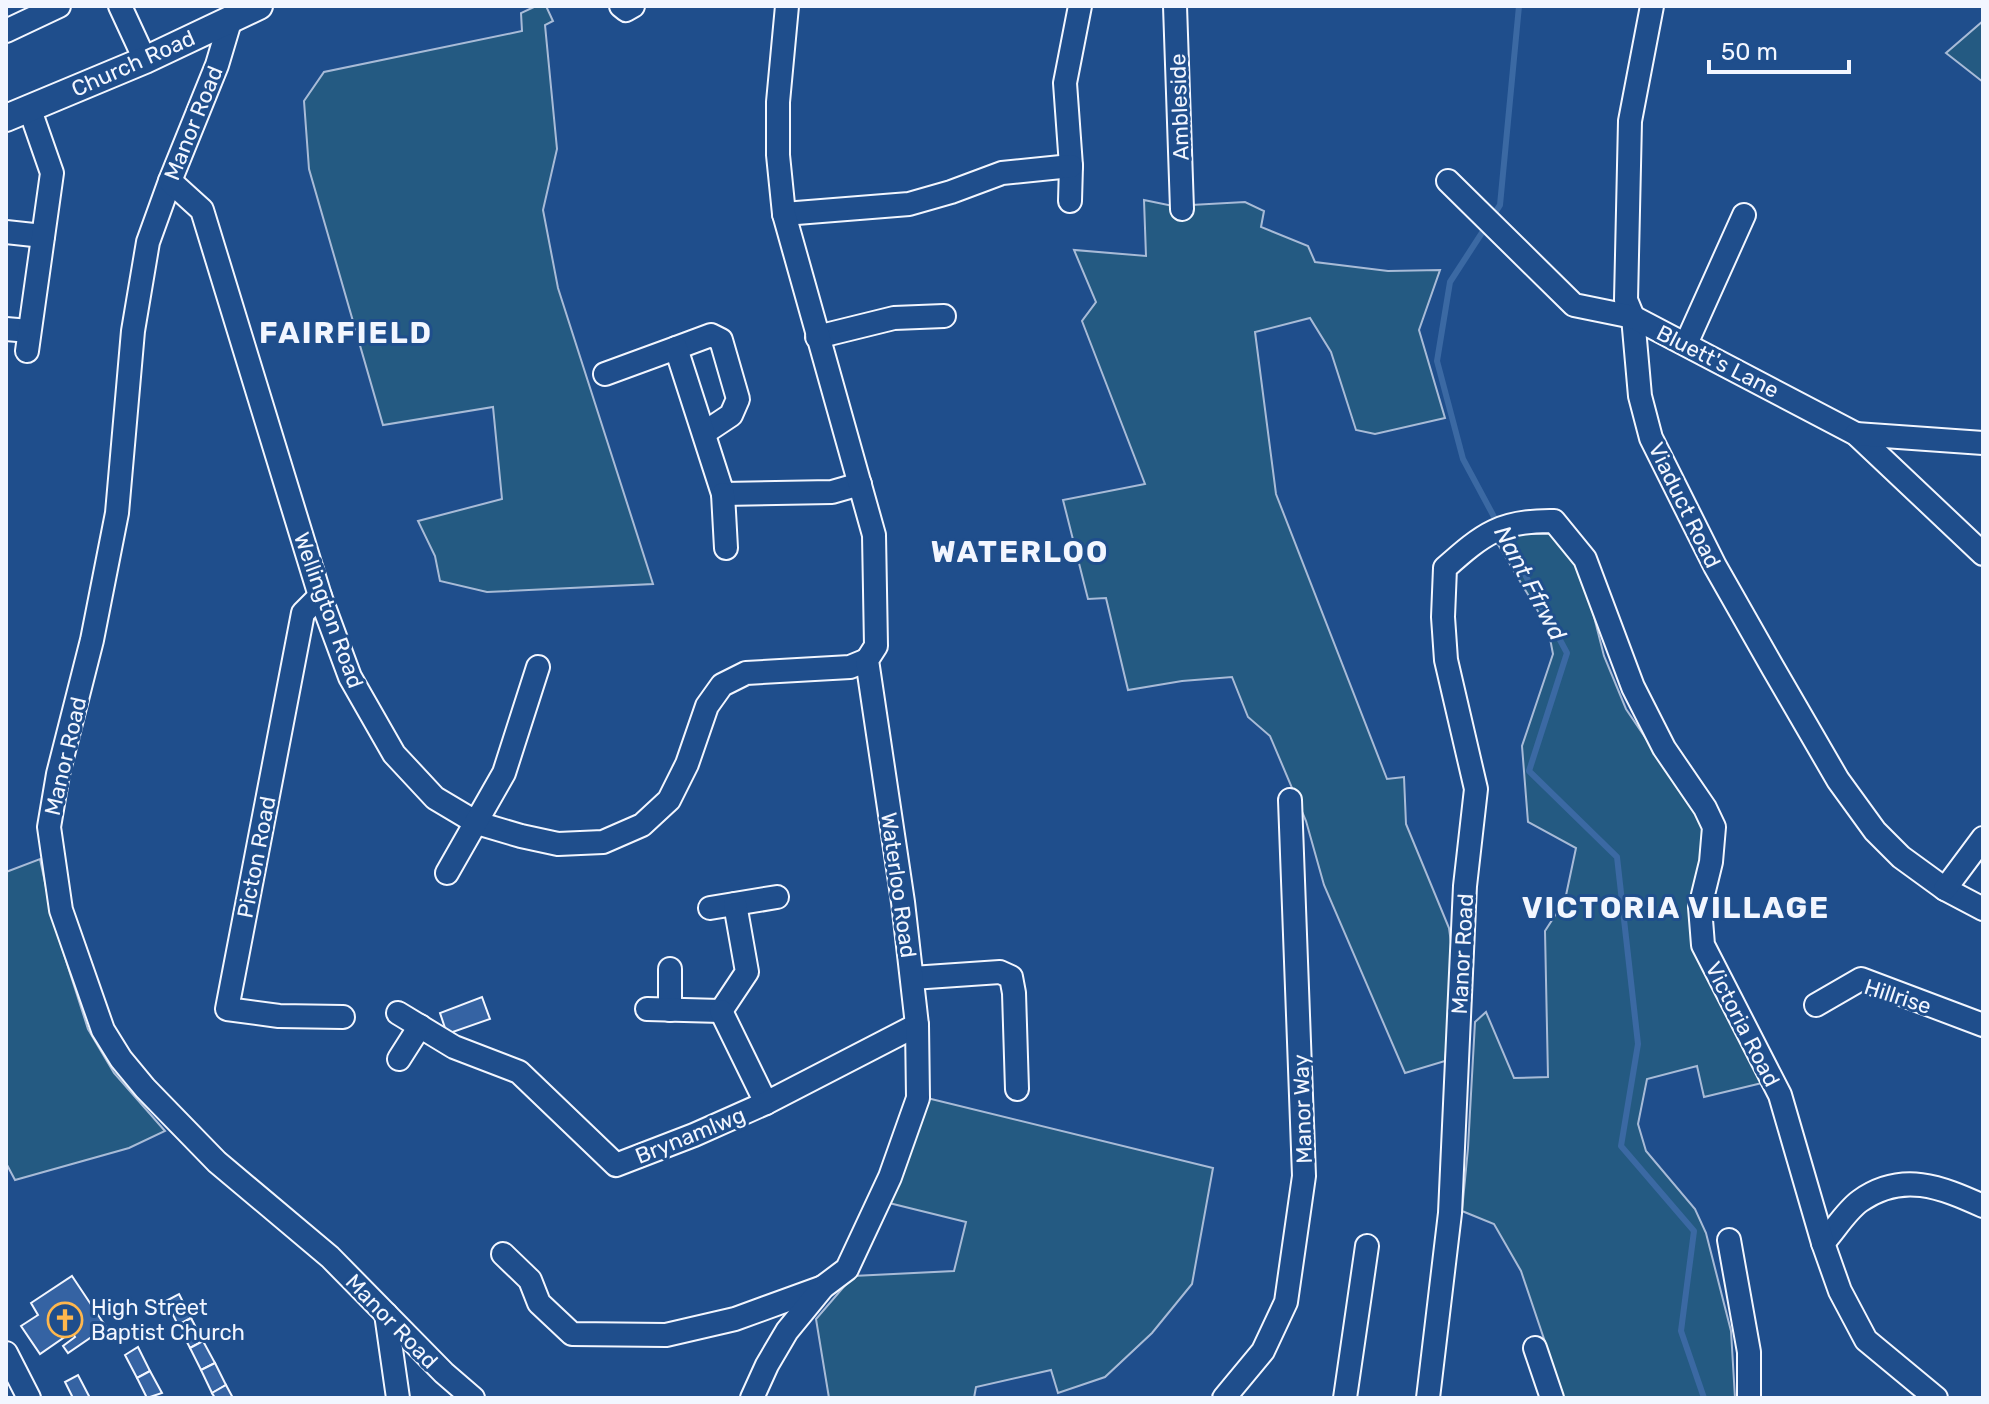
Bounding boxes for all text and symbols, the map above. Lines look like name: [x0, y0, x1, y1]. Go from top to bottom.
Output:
street label: Church Road: [67, 24, 199, 103]
scale bar: [1709, 24, 1849, 74]
text: 50 m: [1721, 38, 1778, 66]
street label: Ambleside: [1164, 53, 1195, 161]
street label: Manor Road: [158, 62, 229, 184]
district label: FAIRFIELD: [259, 315, 433, 351]
street label: Bluett's Lane: [1652, 319, 1784, 404]
street label: Viaduct Road: [1643, 438, 1727, 572]
water label: Nant Ffrwd: [1488, 521, 1572, 646]
street label: Wellington Road: [288, 528, 369, 692]
district label: WATERLOO: [931, 534, 1109, 570]
street label: Manor Road: [39, 694, 92, 818]
street label: Picton Road: [231, 794, 282, 920]
street label: Waterloo Road: [875, 811, 922, 960]
district label: VICTORIA VILLAGE: [1522, 890, 1830, 926]
street label: Manor Road: [1446, 893, 1479, 1015]
street label: Victoria Road: [1700, 957, 1786, 1091]
street label: Hillrise: [1861, 973, 1935, 1020]
street label: Manor Way: [1287, 1054, 1318, 1164]
street label: Brynamlwg: [631, 1101, 749, 1170]
street label: Manor Road: [340, 1268, 443, 1374]
place label: High Street Baptist Church: [91, 1294, 245, 1346]
church icon: High Street Baptist Church: [46, 1301, 84, 1339]

